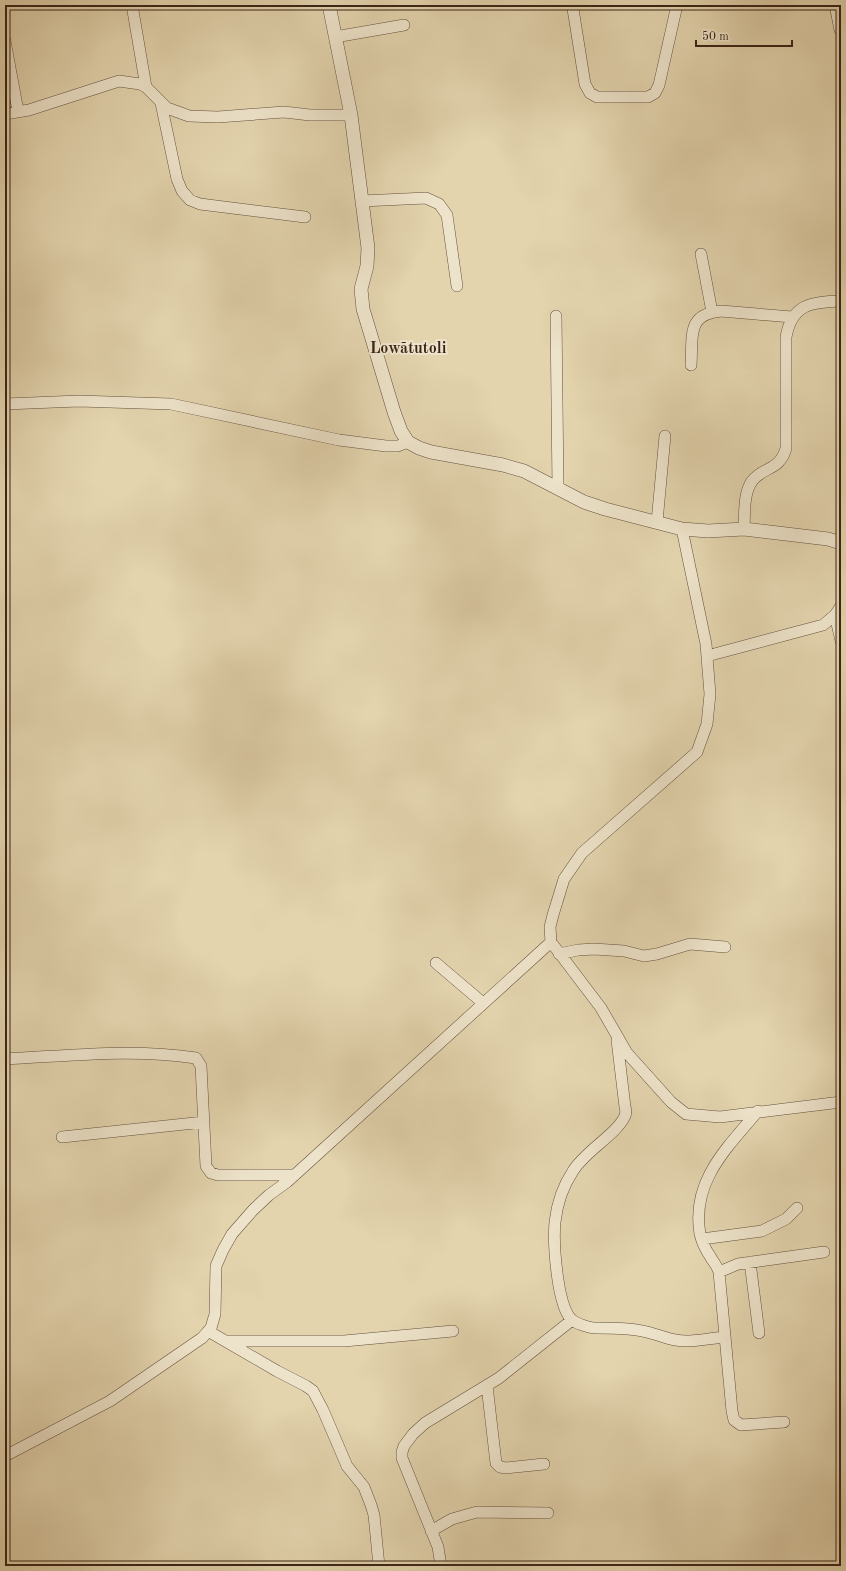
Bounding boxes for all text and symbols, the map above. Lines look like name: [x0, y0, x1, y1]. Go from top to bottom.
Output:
scale bar: [696, 22, 792, 48]
text: 50 m: [702, 30, 729, 43]
district label: Lowātutoli: [370, 341, 447, 357]

